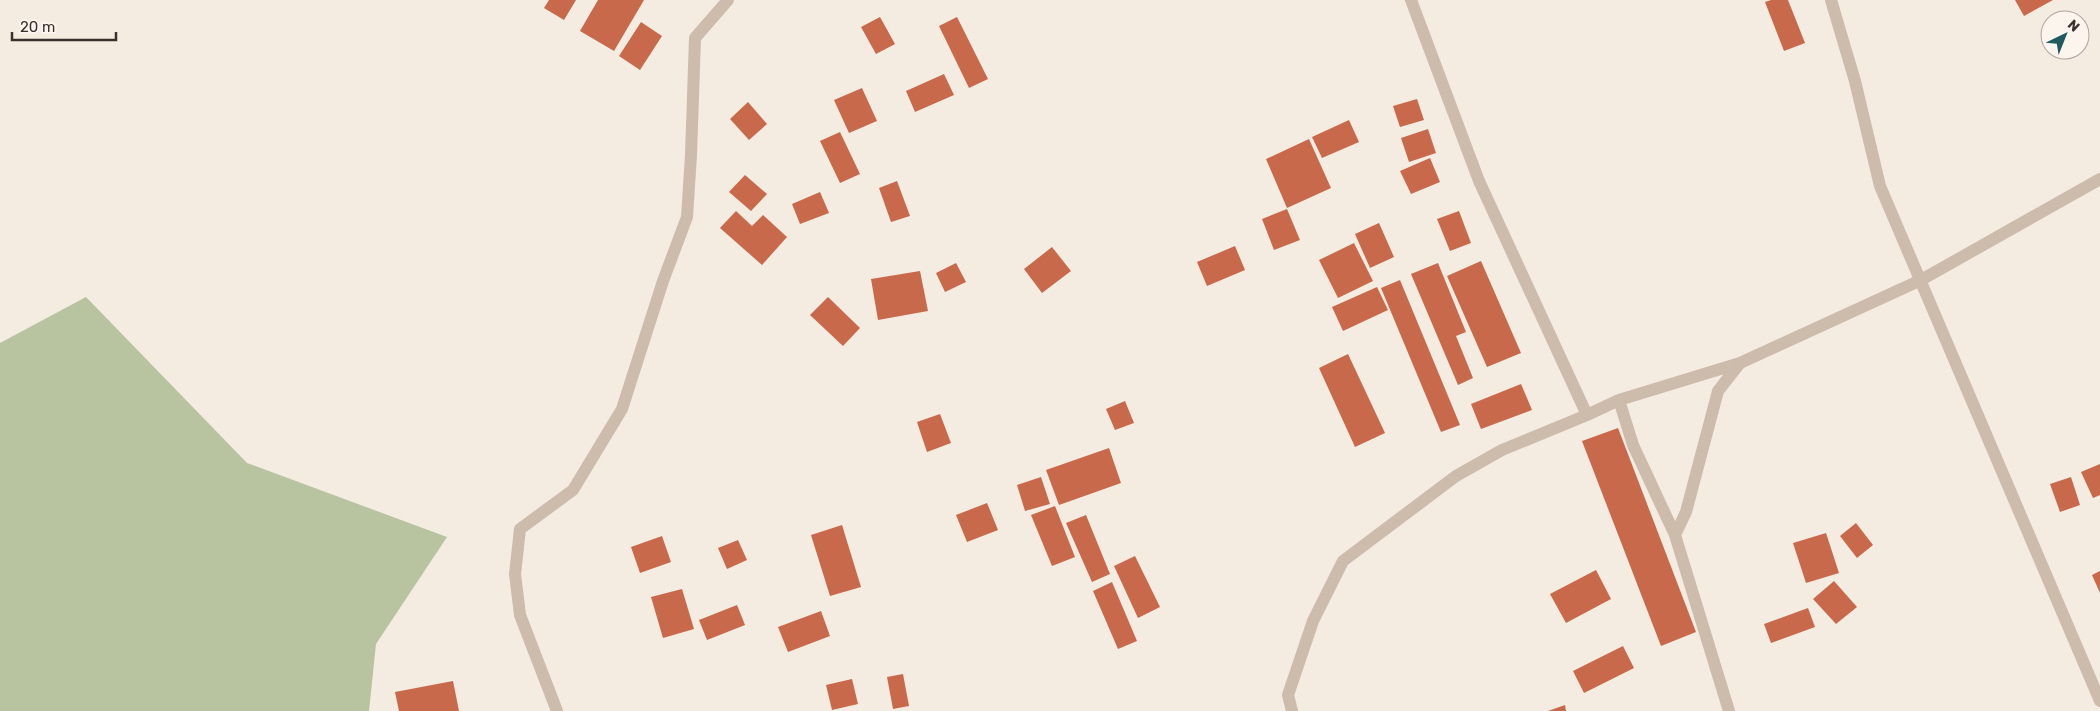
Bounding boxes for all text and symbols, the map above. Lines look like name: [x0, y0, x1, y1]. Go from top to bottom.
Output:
scale bar: [12, 10, 116, 42]
north arrow: [2040, 10, 2090, 60]
text: N: [2064, 16, 2083, 36]
text: 20 m: [20, 18, 55, 36]

